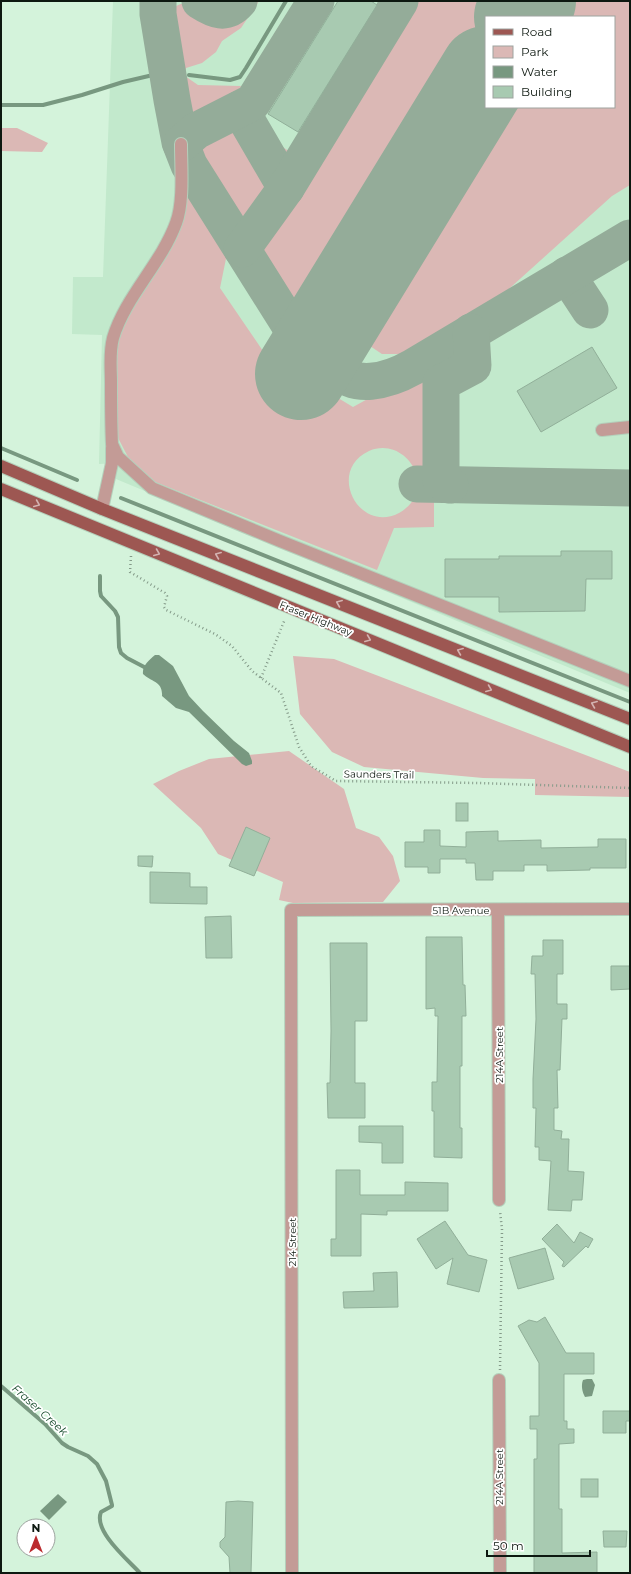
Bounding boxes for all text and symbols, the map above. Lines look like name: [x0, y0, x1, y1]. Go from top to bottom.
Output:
legend: [485, 16, 615, 108]
text: Road: [521, 24, 552, 39]
text: Park: [521, 44, 549, 59]
text: Water: [521, 64, 558, 79]
text: Building: [521, 84, 572, 99]
one-way arrow: [33, 499, 40, 507]
one-way arrow: [154, 549, 161, 557]
one-way arrow: [215, 552, 222, 560]
street label: Fraser Highway: [278, 598, 355, 639]
one-way arrow: [336, 600, 343, 608]
one-way arrow: [365, 635, 372, 643]
one-way arrow: [456, 648, 464, 656]
one-way arrow: [485, 684, 492, 692]
one-way arrow: [590, 701, 597, 709]
street label: Saunders Trail: [344, 767, 414, 782]
street label: 51B Avenue: [432, 904, 490, 917]
street label: 214A Street: [493, 1027, 506, 1083]
street label: 214 Street: [286, 1218, 299, 1266]
water label: Fraser Creek: [9, 1381, 71, 1439]
street label: 214A Street: [493, 1449, 506, 1505]
north arrow: [16, 1518, 56, 1558]
text: N: [32, 1521, 40, 1535]
scale bar: [487, 1532, 590, 1558]
text: 50 m: [493, 1538, 524, 1553]

